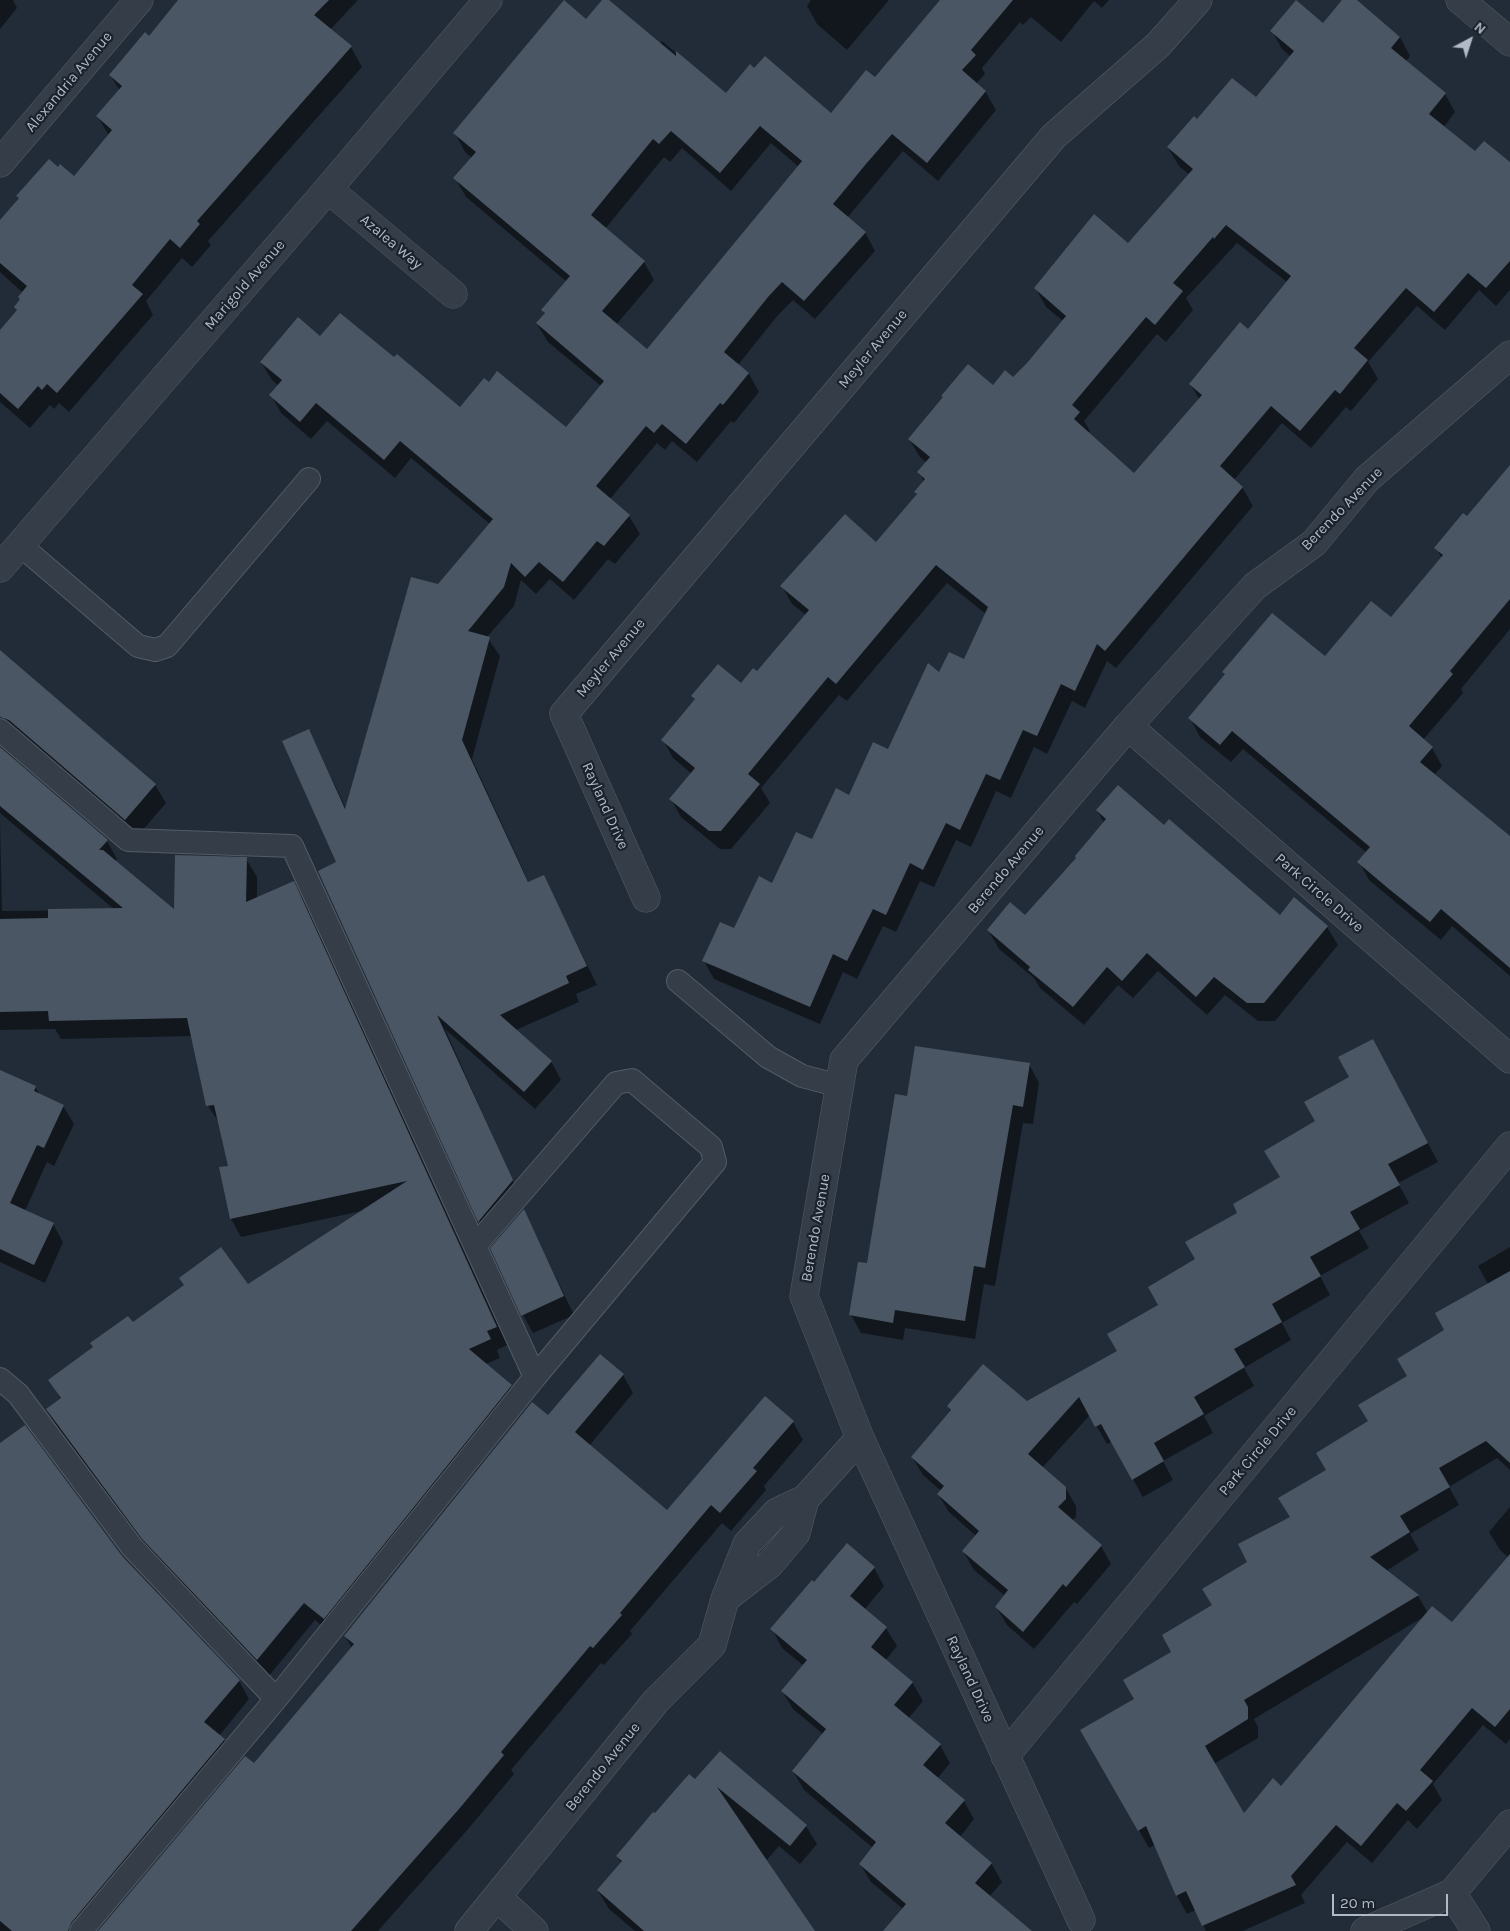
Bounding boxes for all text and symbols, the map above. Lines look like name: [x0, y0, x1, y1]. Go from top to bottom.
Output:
north arrow: [1445, 15, 1495, 65]
text: N: [1471, 18, 1489, 38]
street label: Alexandria Avenue: [22, 28, 116, 136]
street label: Azalea Way: [356, 211, 426, 273]
street label: Marigold Avenue: [201, 236, 289, 334]
street label: Meyler Avenue: [835, 306, 911, 392]
street label: Berendo Avenue: [1298, 463, 1386, 555]
street label: Meyler Avenue: [573, 615, 649, 701]
street label: Rayland Drive: [578, 760, 632, 852]
street label: Berendo Avenue: [964, 822, 1048, 918]
street label: Park Circle Drive: [1271, 850, 1367, 936]
street label: Berendo Avenue: [798, 1173, 834, 1283]
street label: Park Circle Drive: [1215, 1403, 1301, 1499]
street label: Rayland Drive: [942, 1633, 998, 1725]
street label: Berendo Avenue: [562, 1719, 644, 1815]
scale bar: [1335, 1884, 1451, 1916]
text: 20 m: [1340, 1894, 1375, 1912]

